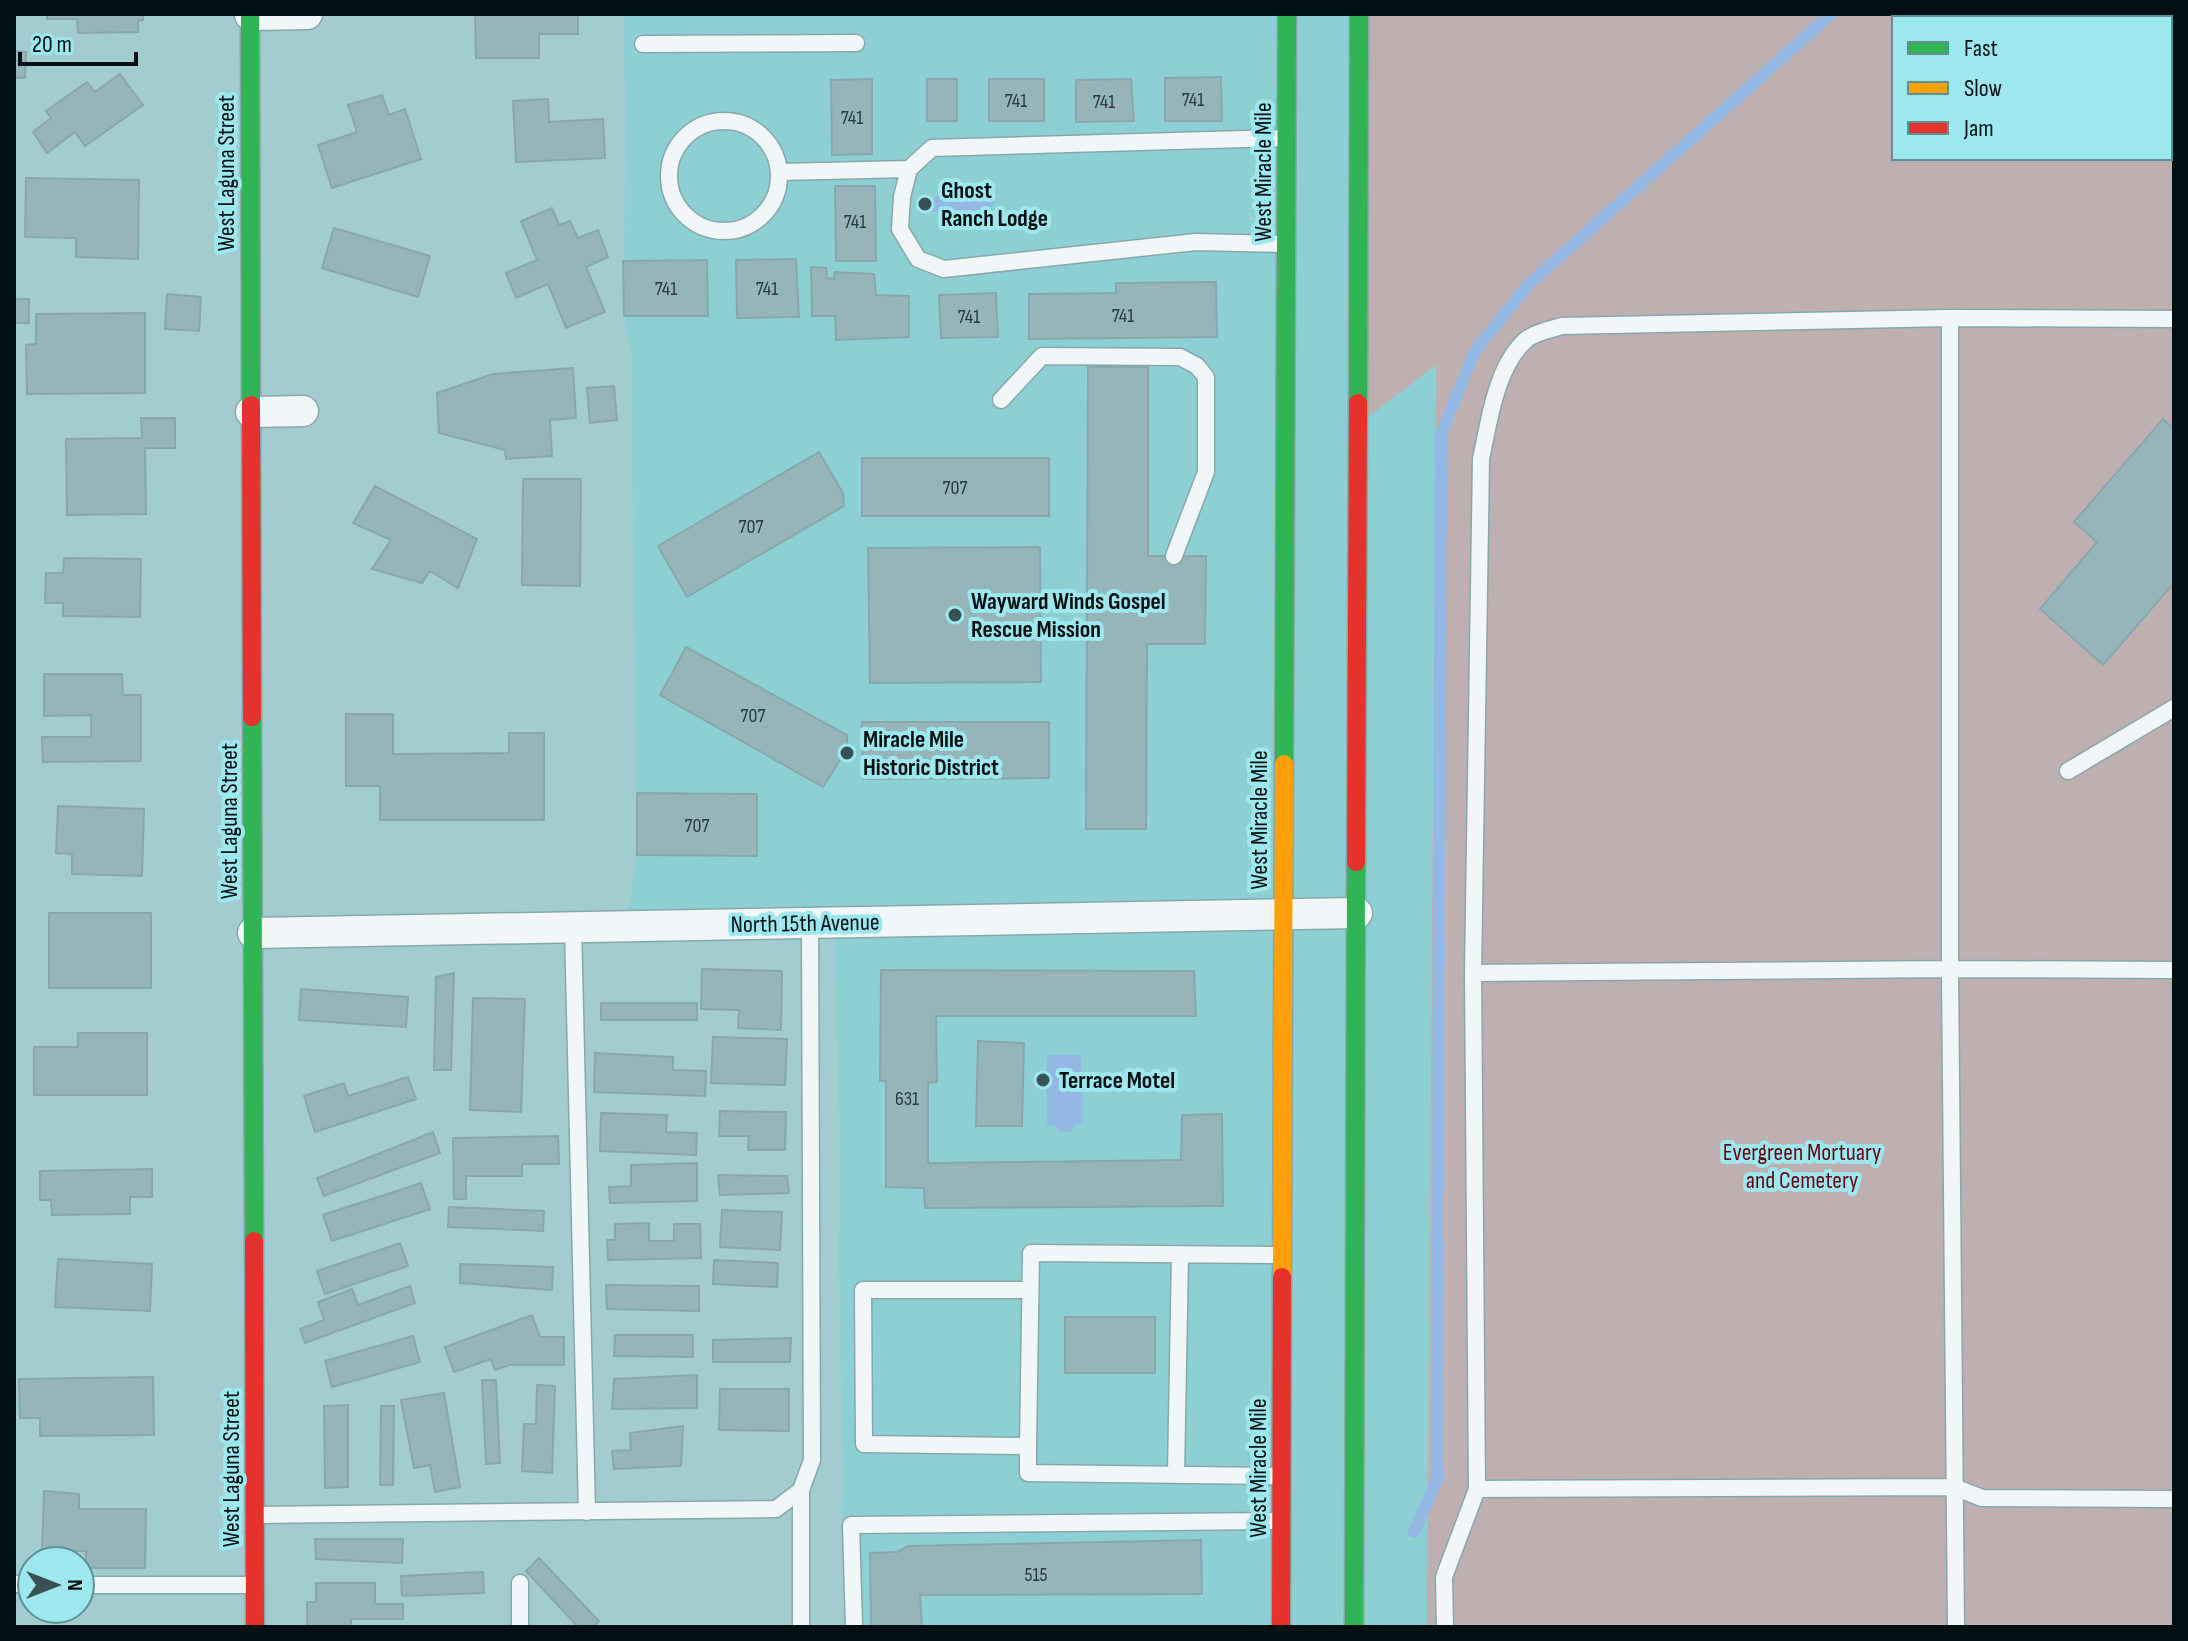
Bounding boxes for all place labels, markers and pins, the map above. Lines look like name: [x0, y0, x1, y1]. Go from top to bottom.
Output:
place label: Ghost Ranch Lodge: [941, 176, 1048, 233]
marker: Ghost Ranch Lodge: [916, 195, 934, 213]
place label: Wayward Winds Gospel Rescue Mission: [971, 587, 1166, 644]
marker: Wayward Winds Gospel Rescue Mission: [946, 606, 964, 624]
place label: Miracle Mile Historic District: [863, 725, 999, 782]
marker: Miracle Mile Historic District: [838, 744, 856, 762]
place label: Terrace Motel: [1059, 1066, 1175, 1095]
marker: Terrace Motel: [1034, 1071, 1052, 1089]

